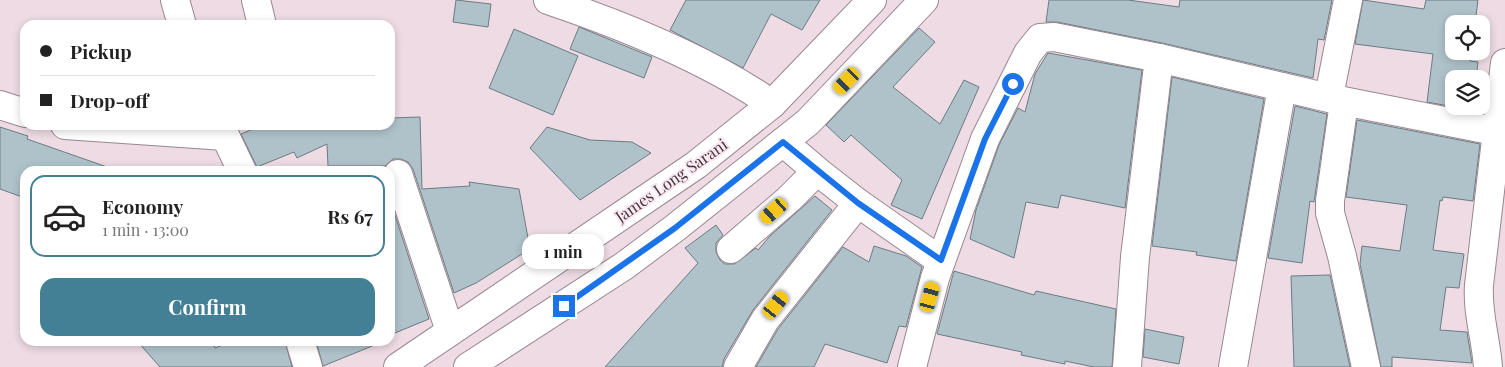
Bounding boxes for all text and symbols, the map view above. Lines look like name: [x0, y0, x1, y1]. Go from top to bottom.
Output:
map controls: [1445, 15, 1490, 115]
button: locate: [1445, 15, 1490, 60]
text: Pickup: [70, 38, 132, 64]
car: [831, 65, 862, 97]
button: layers: [1445, 70, 1490, 115]
route start: [1002, 73, 1024, 95]
text: Drop-off: [70, 87, 148, 113]
street label: James Long Sarani: [610, 133, 731, 227]
text: Economy: [102, 193, 183, 219]
icon: car: [42, 194, 87, 239]
car: [757, 195, 790, 227]
text: Rs 67: [327, 203, 373, 229]
text: 1 min · 13:00: [102, 219, 189, 240]
callout: 1 min: [523, 234, 605, 268]
text: 1 min: [543, 241, 583, 262]
button: Confirm: [40, 278, 375, 336]
car: [918, 281, 941, 313]
car: [760, 289, 791, 321]
route end: [553, 295, 575, 317]

